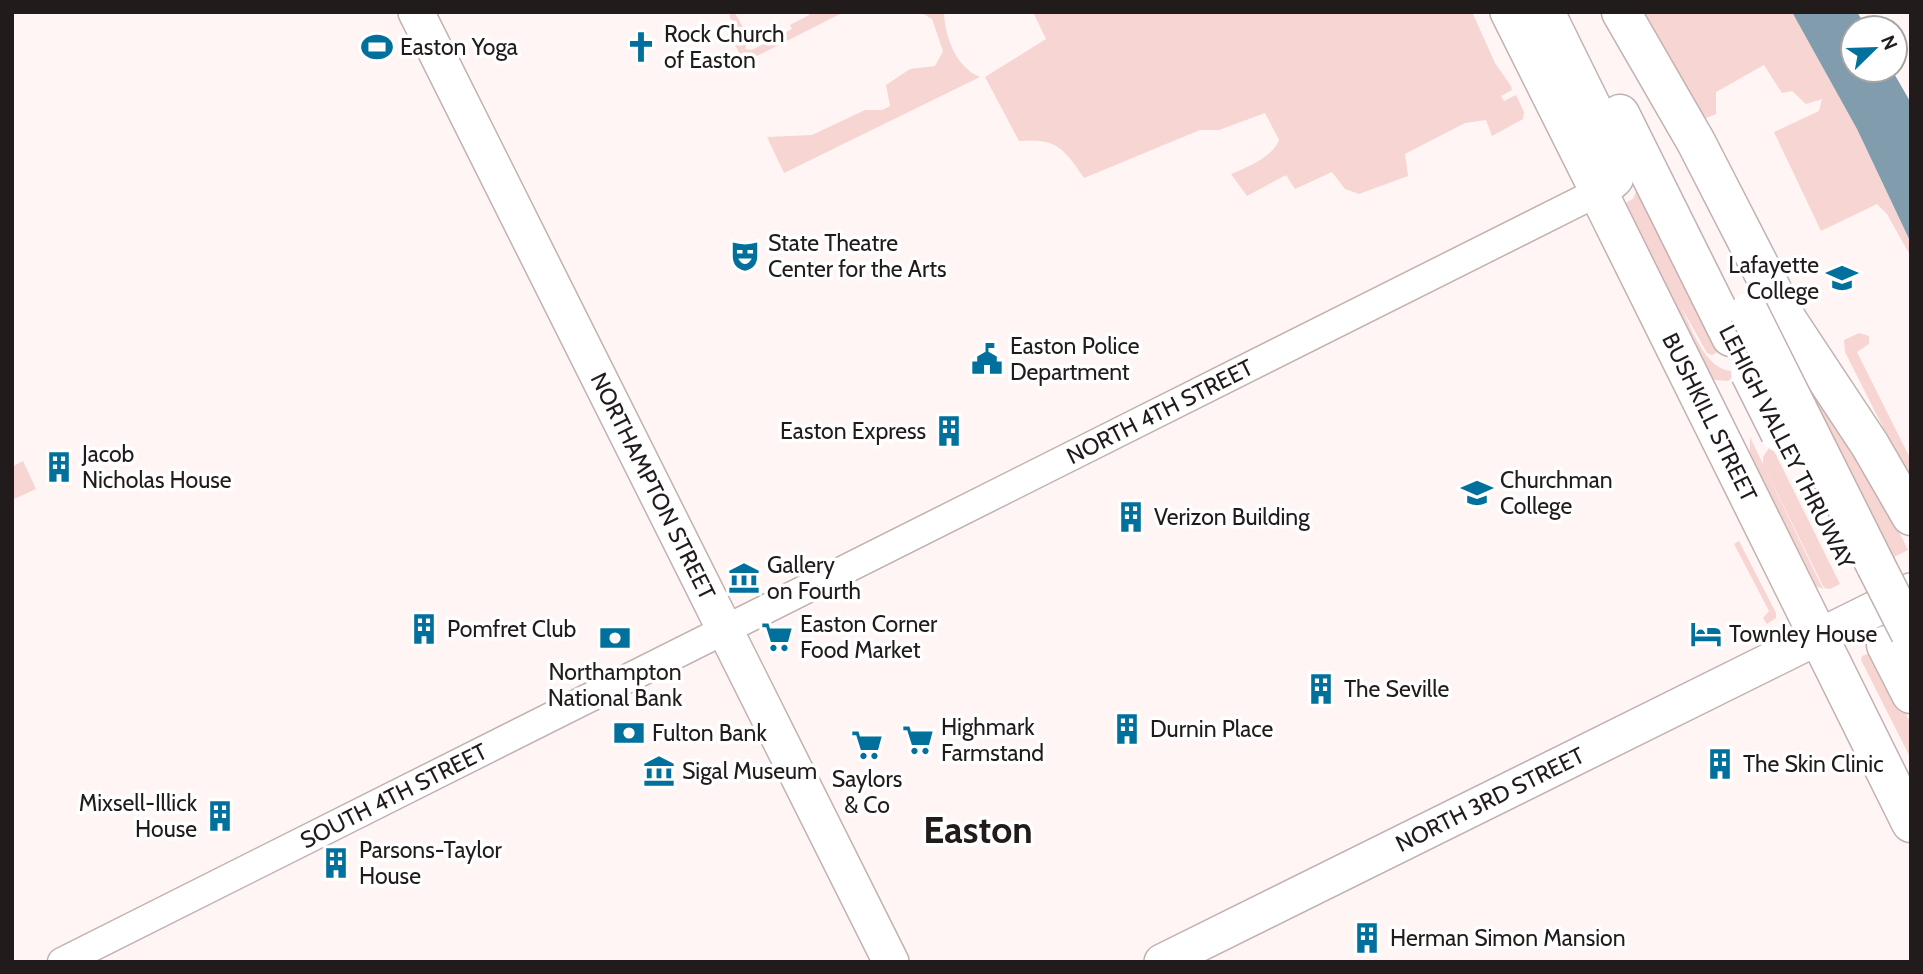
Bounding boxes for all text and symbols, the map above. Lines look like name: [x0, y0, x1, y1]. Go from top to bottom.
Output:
north arrow: [1839, 14, 1909, 84]
place label: Rock Church of Easton: [664, 20, 785, 74]
sports icon: Easton Yoga: [360, 30, 394, 64]
church icon: Rock Church of Easton: [624, 30, 658, 64]
text: N: [1876, 32, 1902, 53]
place label: Easton Yoga: [400, 33, 518, 61]
place label: State Theatre Center for the Arts: [768, 229, 947, 283]
theatre icon: State Theatre Center for the Arts: [728, 239, 762, 273]
place label: Lafayette College: [1728, 251, 1819, 305]
school or university icon: Lafayette College: [1825, 261, 1859, 295]
street label: LEHIGH VALLEY THRUWAY: [1713, 320, 1861, 574]
street label: BUSHKILL STREET: [1656, 328, 1763, 506]
place label: Easton Police Department: [1010, 332, 1140, 386]
public building icon: Easton Police Department: [970, 342, 1004, 376]
street label: NORTH 4TH STREET: [1062, 353, 1258, 470]
street label: NORTHAMPTON STREET: [585, 368, 721, 604]
building icon: Easton Express: [932, 414, 966, 448]
place label: Easton Express: [780, 417, 926, 445]
place label: Jacob Nicholas House: [81, 440, 232, 494]
building icon: Jacob Nicholas House: [42, 450, 76, 484]
place label: Churchman College: [1500, 466, 1613, 520]
school or university icon: Churchman College: [1460, 476, 1494, 510]
building icon: Verizon Building: [1114, 500, 1148, 534]
place label: Verizon Building: [1154, 503, 1310, 531]
place label: Gallery on Fourth: [767, 551, 861, 605]
museum icon: Gallery on Fourth: [727, 561, 761, 595]
place label: Easton Corner Food Market: [800, 610, 938, 664]
building icon: Pomfret Club: [407, 612, 441, 646]
place label: Pomfret Club: [447, 615, 576, 643]
hotel icon: Townley House: [1689, 617, 1723, 651]
supermarket icon: Easton Corner Food Market: [760, 620, 794, 654]
place label: Townley House: [1729, 620, 1877, 648]
bank icon: Northampton National Bank: [598, 621, 632, 655]
place label: Northampton National Bank: [548, 658, 683, 712]
building icon: The Seville: [1304, 672, 1338, 706]
place label: The Seville: [1344, 675, 1450, 703]
building icon: Durnin Place: [1110, 712, 1144, 746]
place label: Highmark Farmstand: [941, 713, 1044, 767]
place label: Durnin Place: [1150, 715, 1273, 743]
bank icon: Fulton Bank: [612, 716, 646, 750]
place label: Fulton Bank: [652, 719, 767, 747]
supermarket icon: Highmark Farmstand: [901, 723, 935, 757]
supermarket icon: Saylors & Co: [850, 728, 884, 762]
street label: SOUTH 4TH STREET: [296, 737, 492, 854]
street label: NORTH 3RD STREET: [1391, 741, 1589, 858]
building icon: The Skin Clinic: [1703, 747, 1737, 781]
place label: The Skin Clinic: [1743, 750, 1884, 778]
museum icon: Sigal Museum: [642, 754, 676, 788]
place label: Sigal Museum: [682, 757, 817, 785]
place label: Saylors & Co: [832, 765, 902, 819]
place label: Mixsell-Illick House: [79, 789, 198, 843]
building icon: Mixsell-Illick House: [203, 799, 237, 833]
district label: Easton: [923, 807, 1033, 852]
place label: Parsons-Taylor House: [359, 836, 503, 890]
building icon: Parsons-Taylor House: [319, 846, 353, 880]
building icon: Herman Simon Mansion: [1350, 921, 1384, 955]
place label: Herman Simon Mansion: [1390, 924, 1626, 952]

